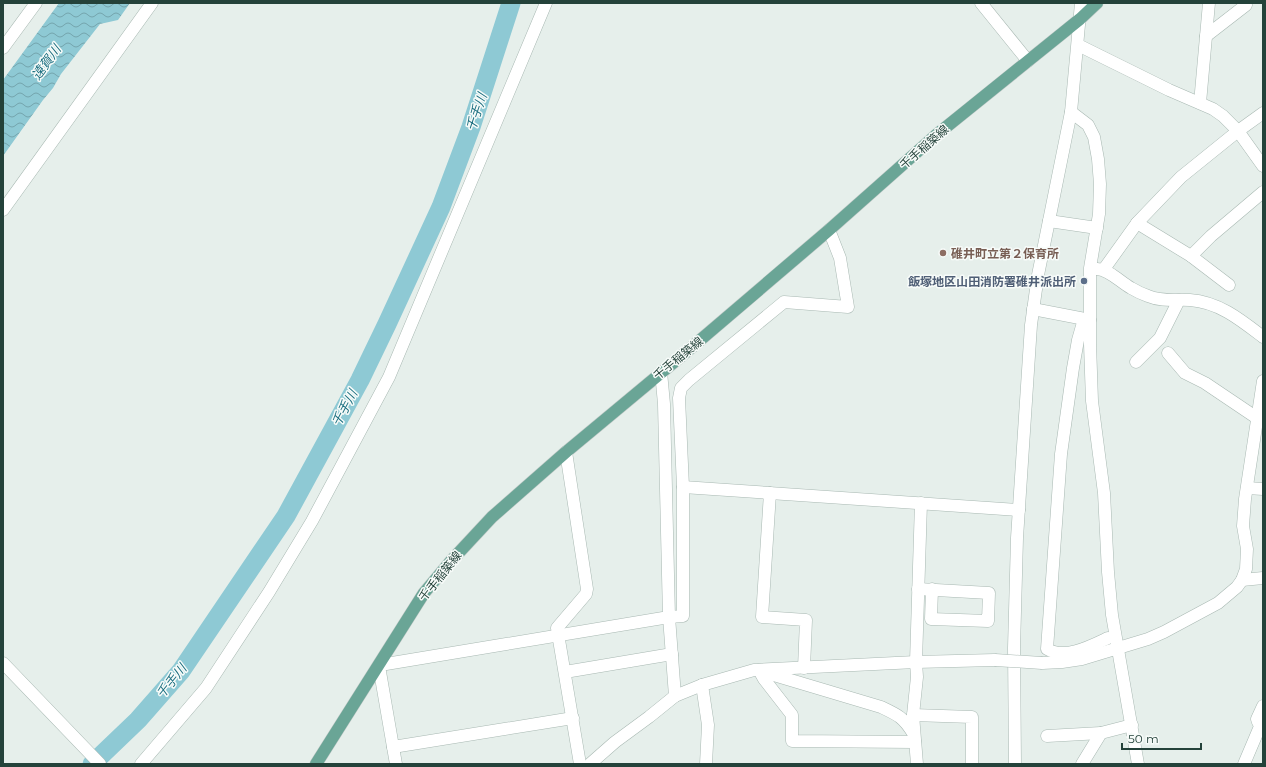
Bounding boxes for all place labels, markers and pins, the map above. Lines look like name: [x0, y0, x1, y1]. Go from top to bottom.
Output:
place label: 碓井町立第２保育所: [950, 246, 1059, 261]
marker: 碓井町立第２保育所: [938, 248, 948, 258]
place label: 飯塚地区山田消防署碓井派出所: [908, 274, 1076, 289]
marker: 飯塚地区山田消防署碓井派出所: [1079, 276, 1089, 286]

